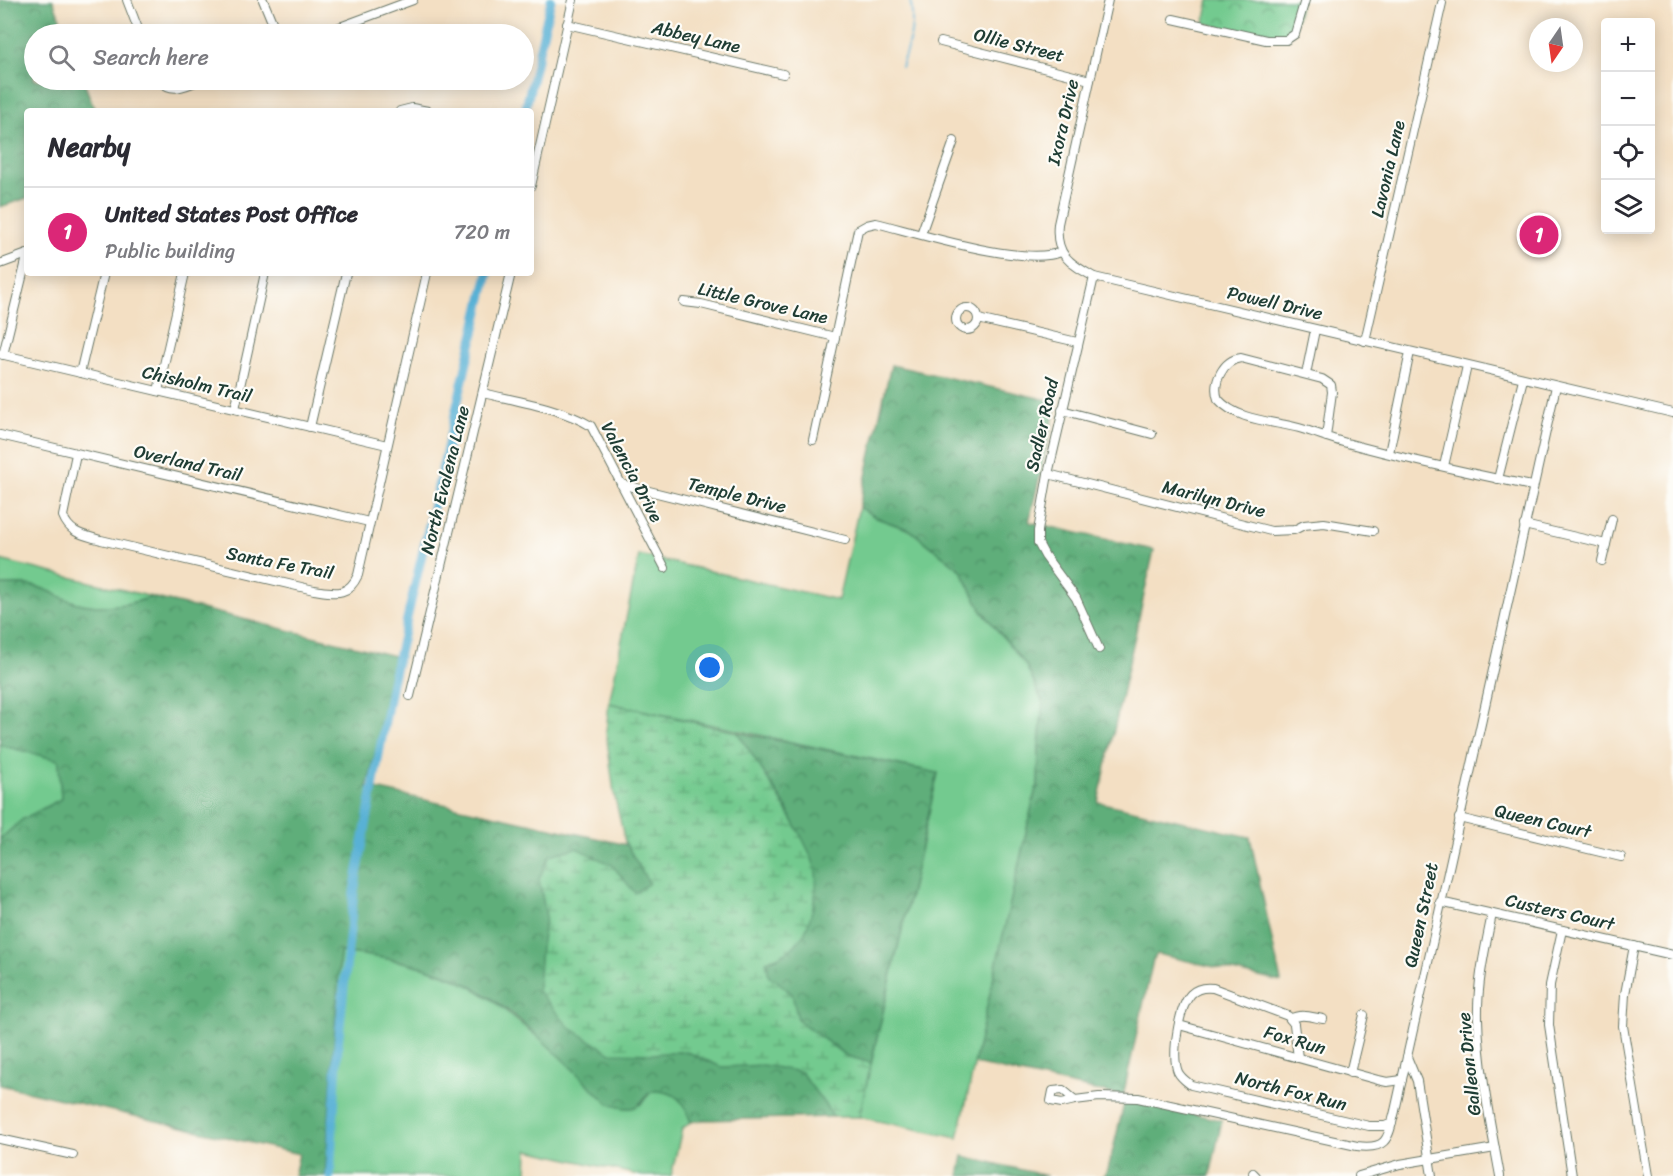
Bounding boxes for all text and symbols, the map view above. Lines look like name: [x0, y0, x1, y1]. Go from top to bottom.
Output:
street label: Abbey Lane: [647, 11, 744, 63]
street label: Ollie Street: [970, 18, 1068, 72]
north arrow: [1529, 18, 1583, 72]
map controls: [1601, 18, 1655, 234]
button: +: [1601, 18, 1655, 72]
search box: [24, 24, 534, 90]
text: Search here: [93, 38, 209, 77]
icon: search: [45, 41, 78, 74]
button: −: [1601, 72, 1655, 126]
street label: Ixora Drive: [1037, 76, 1088, 169]
street label: Lavonia Lane: [1361, 117, 1415, 221]
text: Nearby: [48, 124, 130, 170]
button: locate: [1601, 126, 1655, 180]
button: layers: [1601, 180, 1655, 234]
text: United States Post Office: [105, 195, 358, 234]
pin: 1: [1520, 212, 1558, 258]
text: 1: [63, 215, 72, 250]
text: 720 m: [454, 215, 510, 250]
text: Public building: [105, 234, 235, 269]
street label: Little Grove Lane: [695, 272, 832, 334]
street label: Powell Drive: [1224, 276, 1326, 330]
street label: Chisholm Trail: [139, 356, 256, 412]
street label: Sadler Road: [1016, 374, 1069, 475]
street label: North Evalena Lane: [411, 402, 479, 558]
street label: Valencia Drive: [592, 416, 672, 529]
street label: Overland Trail: [131, 435, 246, 491]
street label: Temple Drive: [684, 467, 790, 523]
street label: Marilyn Drive: [1159, 471, 1269, 527]
street label: Santa Fe Trail: [224, 537, 337, 589]
your location: [695, 653, 724, 682]
street label: Queen Court: [1492, 794, 1595, 848]
street label: Queen Street: [1394, 859, 1448, 970]
street label: Custers Court: [1502, 884, 1618, 940]
street label: Galleon Drive: [1448, 1011, 1490, 1117]
street label: Fox Run: [1260, 1016, 1330, 1064]
street label: North Fox Run: [1232, 1062, 1350, 1120]

